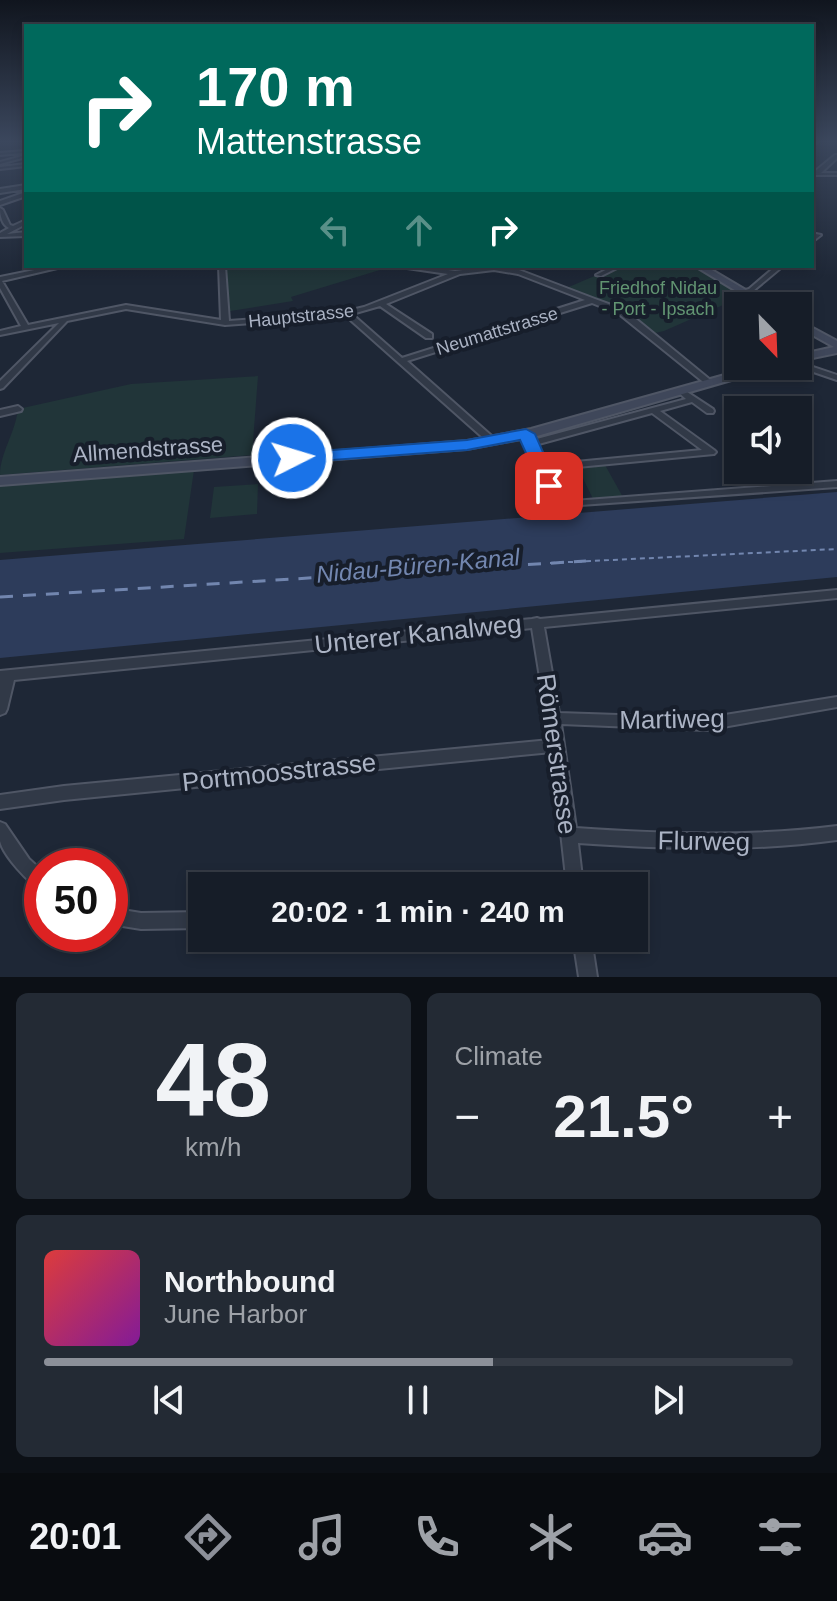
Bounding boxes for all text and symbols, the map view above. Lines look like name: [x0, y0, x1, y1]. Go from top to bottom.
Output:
text: 170 m: [196, 55, 355, 118]
icon: right: [64, 56, 168, 160]
text: Mattenstrasse: [196, 121, 422, 162]
icon: left: [313, 208, 357, 252]
icon: ahead: [397, 208, 441, 252]
icon: right: [481, 208, 525, 252]
park label: Friedhof Nidau - Port - Ipsach: [599, 278, 717, 319]
north arrow: [724, 292, 812, 380]
map controls: [724, 292, 812, 484]
street label: Hauptstrasse: [247, 301, 355, 331]
street label: Neumattstrasse: [434, 303, 560, 359]
button: sound: [724, 396, 812, 484]
position arrow: [250, 416, 334, 500]
street label: Allmendstrasse: [72, 432, 224, 467]
pin: [515, 452, 583, 520]
icon: arrive: [527, 464, 571, 508]
water label: Nidau-Büren-Kanal: [315, 543, 521, 588]
street label: Unterer Kanalweg: [313, 608, 523, 660]
street label: Römerstrasse: [531, 672, 583, 836]
street label: Martiweg: [619, 703, 725, 735]
street label: Portmoosstrasse: [180, 747, 378, 797]
street label: Flurweg: [658, 825, 750, 857]
speed limit sign: 50: [24, 848, 128, 952]
text: 20:02 · 1 min · 240 m: [271, 895, 565, 928]
text: 48: [155, 1022, 271, 1138]
text: Climate: [455, 1041, 543, 1071]
text: 21.5°: [553, 1083, 694, 1150]
text: −: [455, 1092, 480, 1141]
text: +: [767, 1092, 793, 1141]
text: km/h: [185, 1132, 241, 1162]
text: Northbound: [164, 1265, 336, 1298]
text: June Harbor: [164, 1299, 307, 1329]
icon: previous: [147, 1378, 191, 1422]
icon: pause: [396, 1378, 440, 1422]
icon: next: [646, 1378, 690, 1422]
icon: directions: [180, 1509, 236, 1565]
icon: music: [294, 1509, 350, 1565]
icon: phone: [409, 1509, 465, 1565]
icon: climate: [523, 1509, 579, 1565]
icon: car: [637, 1509, 693, 1565]
icon: filters: [752, 1509, 808, 1565]
text: 20:01: [29, 1516, 121, 1557]

